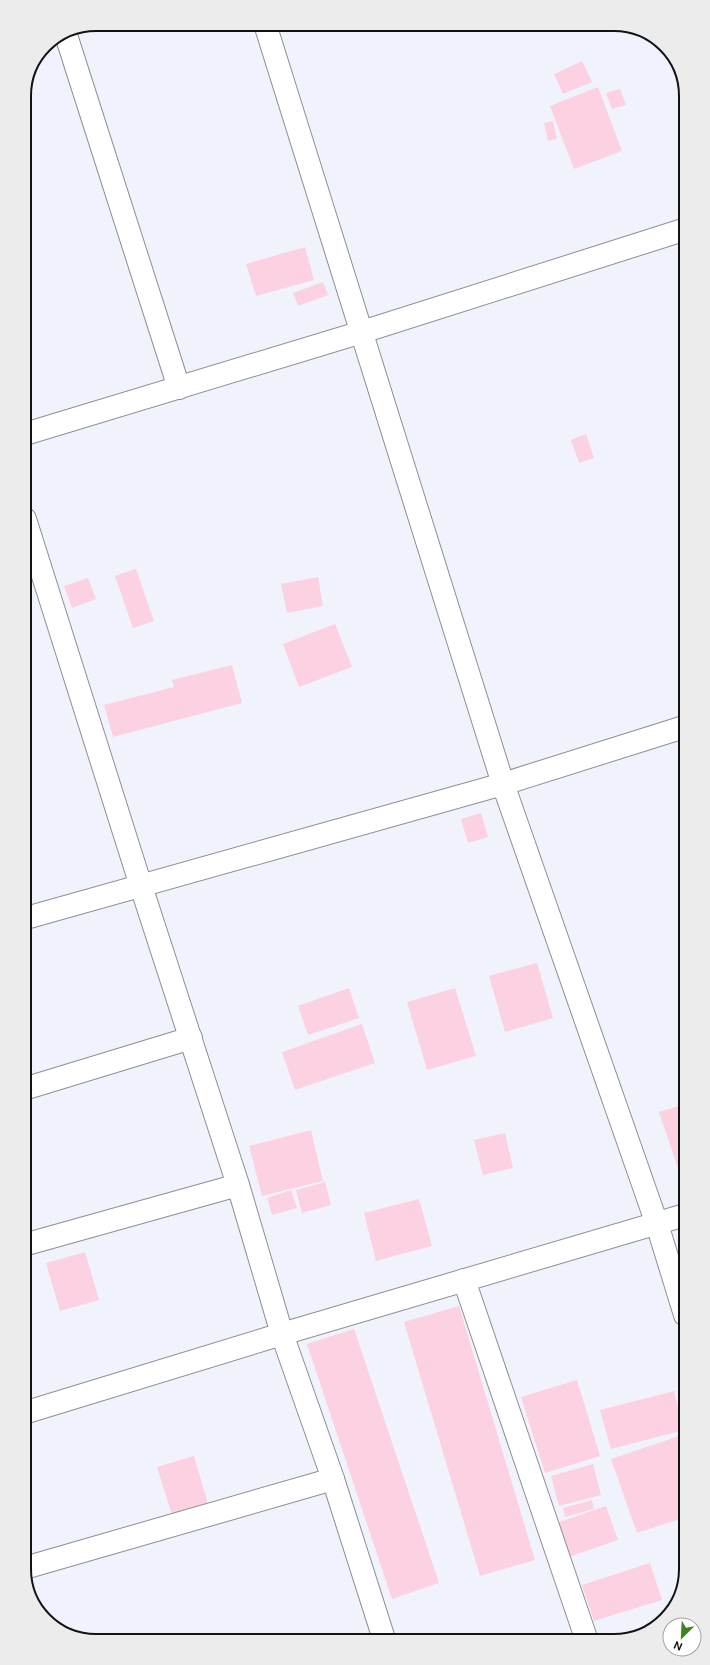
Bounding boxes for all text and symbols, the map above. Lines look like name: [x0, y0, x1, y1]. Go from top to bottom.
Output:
north arrow: [662, 1617, 702, 1657]
text: N: [671, 1638, 684, 1654]

